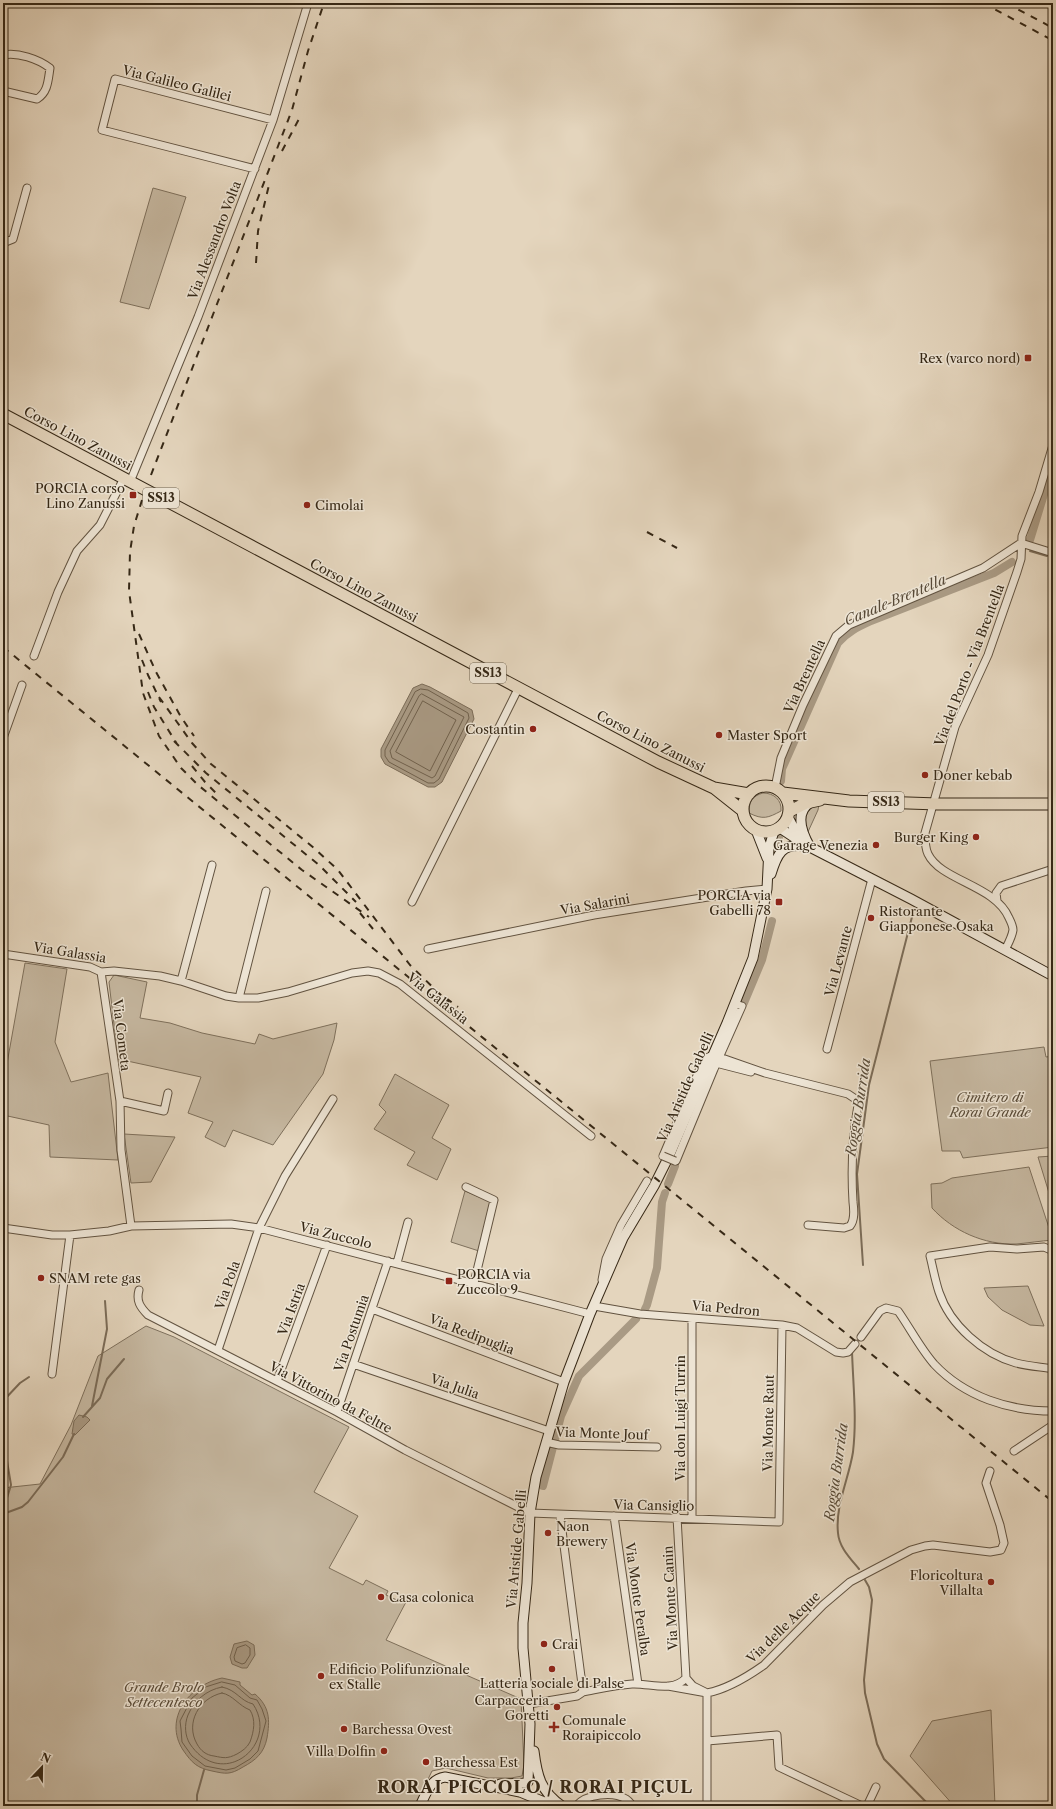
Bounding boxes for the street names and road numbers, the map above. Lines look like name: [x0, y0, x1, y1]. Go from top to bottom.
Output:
street label: Via Galileo Galilei: [120, 62, 233, 104]
street label: Via Alessandro Volta: [184, 178, 244, 303]
street label: Corso Lino Zanussi: [21, 403, 135, 473]
road number: SS13: [143, 488, 179, 508]
street label: Corso Lino Zanussi: [307, 555, 421, 625]
street label: Via del Porto - Via Brentella: [930, 582, 1007, 749]
street label: Via Brentella: [779, 636, 828, 716]
road number: SS13: [470, 663, 506, 683]
street label: Corso Lino Zanussi: [594, 707, 708, 775]
road number: SS13: [868, 792, 904, 812]
street label: Via Salarini: [558, 890, 631, 918]
street label: Via Levante: [821, 924, 855, 999]
street label: Via Galassia: [31, 938, 108, 966]
street label: Via Galassia: [403, 968, 472, 1027]
street label: Via Cometa: [110, 997, 134, 1072]
street label: Via Aristide Gabelli: [653, 1029, 717, 1146]
street label: Via Zuccolo: [297, 1218, 374, 1252]
street label: Via Pola: [211, 1258, 243, 1312]
street label: Via Istria: [274, 1280, 308, 1338]
street label: Via Postumia: [330, 1292, 372, 1375]
street label: Via Pedron: [690, 1297, 761, 1319]
street label: Via Redipuglia: [426, 1310, 517, 1358]
street label: Via don Luigi Turrin: [672, 1355, 688, 1482]
street label: Via Vittorino da Feltre: [266, 1357, 395, 1436]
street label: Via Julia: [427, 1370, 482, 1402]
street label: Via Monte Raut: [759, 1374, 777, 1472]
street label: Via Monte Jouf: [554, 1423, 650, 1443]
street label: Via Aristide Gabelli: [503, 1489, 529, 1610]
street label: Via Cansiglio: [612, 1496, 695, 1514]
street label: Via Monte Peralba: [622, 1540, 654, 1657]
street label: Via Monte Canin: [659, 1545, 681, 1652]
street label: Via delle Acque: [742, 1588, 823, 1667]

